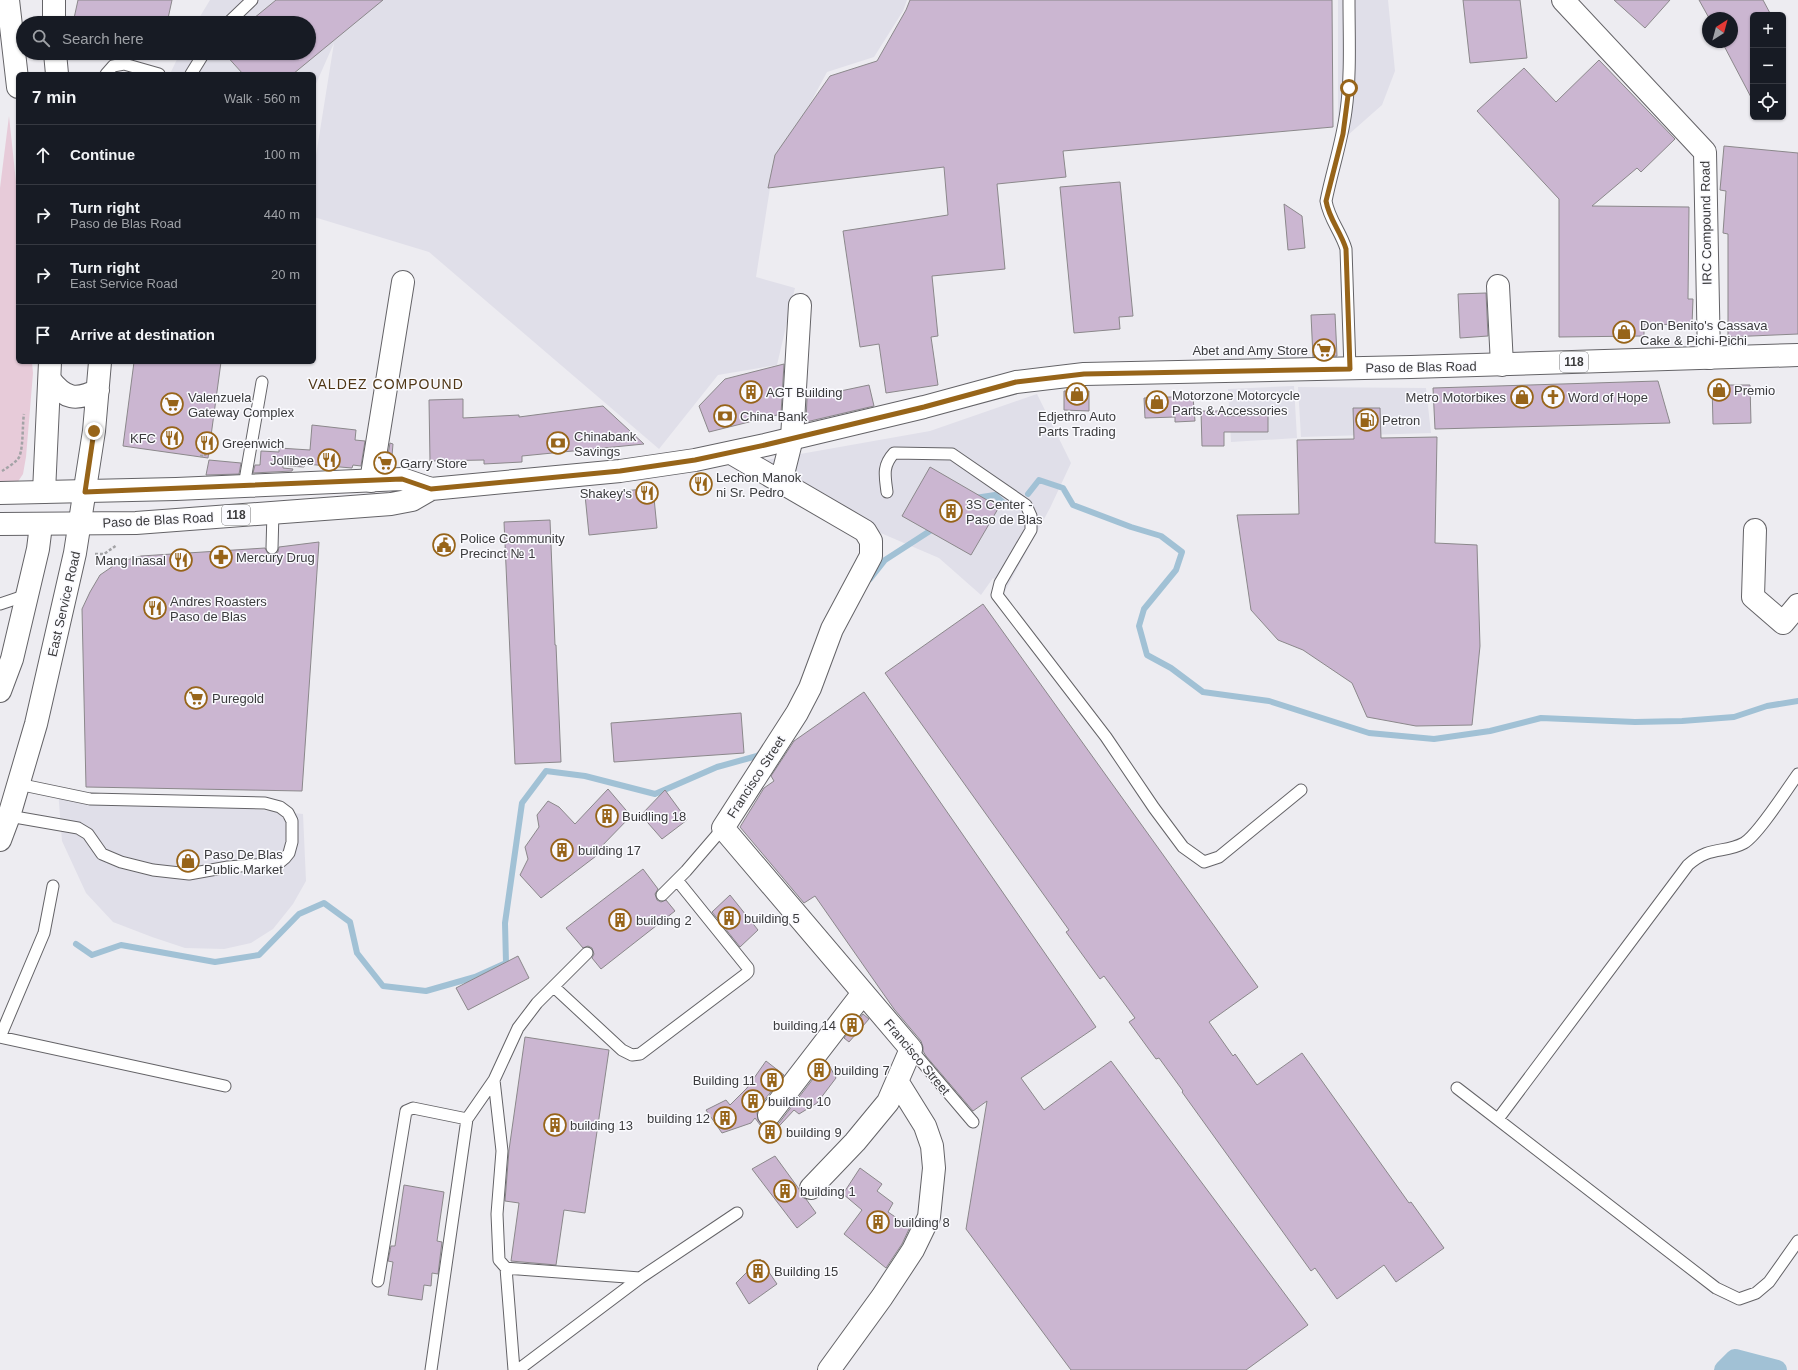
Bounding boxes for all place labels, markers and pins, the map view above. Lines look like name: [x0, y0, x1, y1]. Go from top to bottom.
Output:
place label: Don Benito's Cassava Cake & Pichi-Pichi: [1640, 318, 1768, 348]
shop icon: Don Benito's Cassava Cake & Pichi-Pichi: [1611, 319, 1637, 345]
supermarket icon: Abet and Amy Store: [1311, 337, 1337, 363]
place label: Abet and Amy Store: [1192, 343, 1308, 358]
shop icon: Premio: [1706, 377, 1732, 403]
building icon: AGT Building: [738, 379, 764, 405]
shop icon: Edjethro Auto Parts Trading: [1064, 381, 1090, 407]
place label: Premio: [1734, 383, 1775, 398]
shop icon: Metro Motorbikes: [1509, 384, 1535, 410]
church icon: Word of Hope: [1540, 384, 1566, 410]
place label: AGT Building: [766, 385, 842, 400]
place label: Motorzone Motorcycle Parts & Accessories: [1172, 388, 1300, 418]
shop icon: Motorzone Motorcycle Parts & Accessories: [1144, 389, 1170, 415]
place label: Valenzuela Gateway Complex: [188, 390, 295, 420]
place label: Metro Motorbikes: [1406, 390, 1506, 405]
place label: Word of Hope: [1568, 390, 1648, 405]
supermarket icon: Valenzuela Gateway Complex: [159, 391, 185, 417]
bank icon: China Bank: [712, 403, 738, 429]
fuel station icon: Petron: [1354, 407, 1380, 433]
place label: China Bank: [740, 409, 808, 424]
place label: Edjethro Auto Parts Trading: [1038, 409, 1116, 439]
place label: Petron: [1382, 413, 1420, 428]
restaurant icon: KFC: [159, 425, 185, 451]
place label: Chinabank Savings: [574, 429, 637, 459]
restaurant icon: Greenwich: [194, 430, 220, 456]
bank icon: Chinabank Savings: [545, 430, 571, 456]
place label: KFC: [130, 431, 156, 446]
place label: Greenwich: [222, 436, 284, 451]
restaurant icon: Jollibee: [316, 447, 342, 473]
supermarket icon: Garry Store: [372, 450, 398, 476]
place label: Jollibee: [270, 453, 314, 468]
place label: Garry Store: [400, 456, 467, 471]
place label: Lechon Manok ni Sr. Pedro: [716, 470, 802, 500]
restaurant icon: Lechon Manok ni Sr. Pedro: [688, 471, 714, 497]
restaurant icon: Shakey's: [634, 480, 660, 506]
place label: Shakey's: [580, 486, 632, 501]
place label: 3S Center - Paso de Blas: [966, 497, 1043, 527]
building icon: 3S Center - Paso de Blas: [938, 498, 964, 524]
place label: Police Community Precinct № 1: [460, 531, 565, 561]
public building icon: Police Community Precinct № 1: [431, 532, 457, 558]
pharmacy icon: Mercury Drug: [208, 544, 234, 570]
restaurant icon: Mang Inasal: [168, 547, 194, 573]
place label: Mercury Drug: [236, 550, 315, 565]
place label: Mang Inasal: [95, 553, 166, 568]
place label: Andres Roasters Paso de Blas: [170, 594, 267, 624]
restaurant icon: Andres Roasters Paso de Blas: [142, 595, 168, 621]
supermarket icon: Puregold: [183, 685, 209, 711]
place label: Puregold: [212, 691, 264, 706]
building icon: Buidling 18: [594, 803, 620, 829]
place label: Buidling 18: [622, 809, 686, 824]
building icon: building 17: [549, 837, 575, 863]
place label: building 17: [578, 843, 641, 858]
place label: Paso De Blas Public Market: [204, 847, 283, 877]
shop icon: Paso De Blas Public Market: [175, 848, 201, 874]
building icon: building 5: [716, 905, 742, 931]
building icon: building 2: [607, 907, 633, 933]
place label: building 5: [744, 911, 800, 926]
place label: building 2: [636, 913, 692, 928]
building icon: building 14: [839, 1012, 865, 1038]
place label: building 14: [773, 1018, 836, 1033]
building icon: building 7: [806, 1057, 832, 1083]
place label: building 7: [834, 1063, 890, 1078]
building icon: Building 11: [759, 1067, 785, 1093]
place label: Building 11: [693, 1073, 756, 1088]
building icon: building 10: [740, 1088, 766, 1114]
place label: building 10: [768, 1094, 831, 1109]
building icon: building 12: [712, 1105, 738, 1131]
place label: building 12: [647, 1111, 710, 1126]
building icon: building 13: [542, 1112, 568, 1138]
place label: building 13: [570, 1118, 633, 1133]
building icon: building 9: [757, 1119, 783, 1145]
place label: building 9: [786, 1125, 842, 1140]
building icon: building 1: [772, 1178, 798, 1204]
place label: building 1: [800, 1184, 856, 1199]
building icon: building 8: [865, 1209, 891, 1235]
place label: building 8: [894, 1215, 950, 1230]
building icon: Building 15: [745, 1258, 771, 1284]
place label: Building 15: [774, 1264, 838, 1279]

